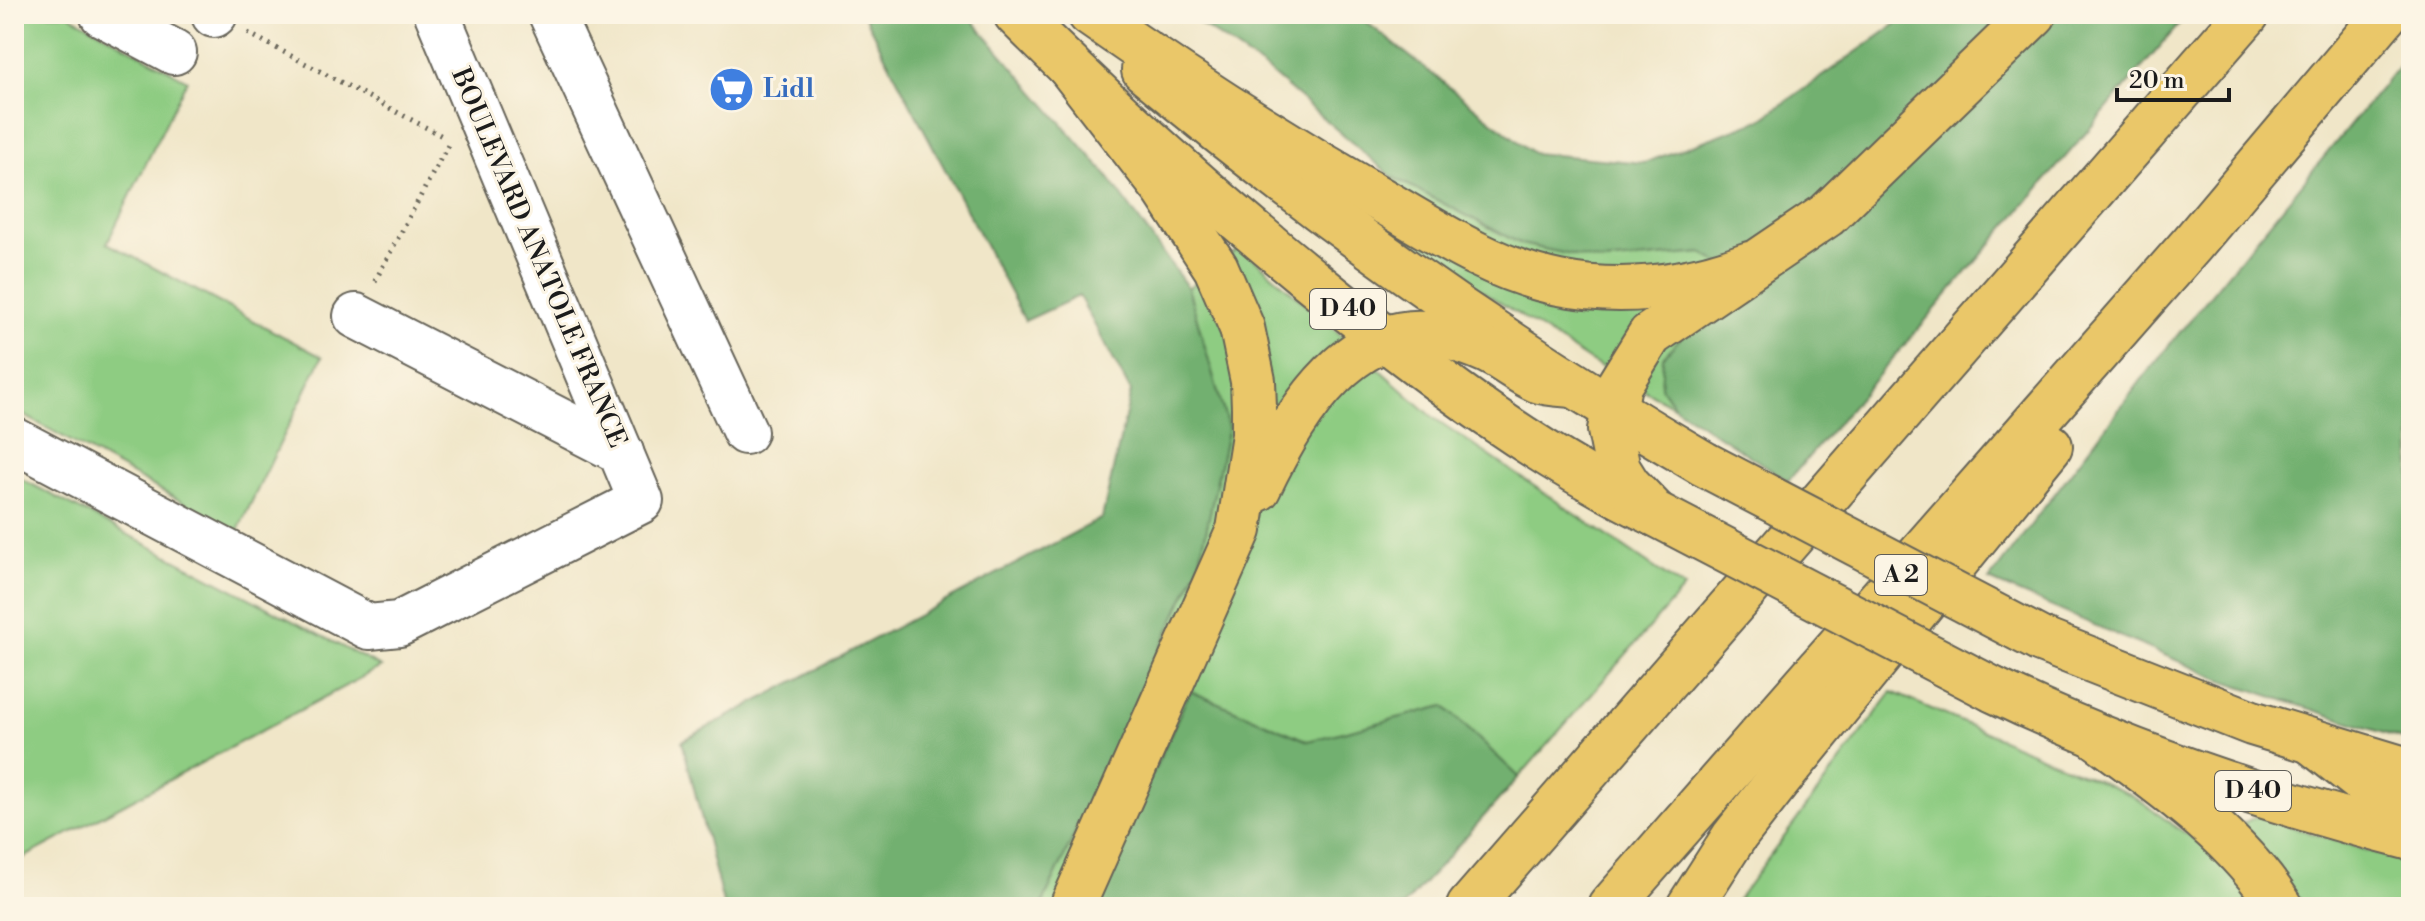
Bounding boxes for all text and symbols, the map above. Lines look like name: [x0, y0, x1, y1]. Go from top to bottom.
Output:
scale bar: [2117, 52, 2229, 102]
street label: BOULEVARD ANATOLE FRANCE: [444, 63, 634, 453]
supermarket icon: Lidl: [708, 65, 756, 113]
text: 20 m: [2129, 66, 2185, 96]
place label: Lidl: [763, 73, 814, 105]
road number: D 40: [1310, 289, 1386, 329]
road number: A 2: [1875, 555, 1927, 595]
road number: D 40: [2215, 771, 2291, 811]

